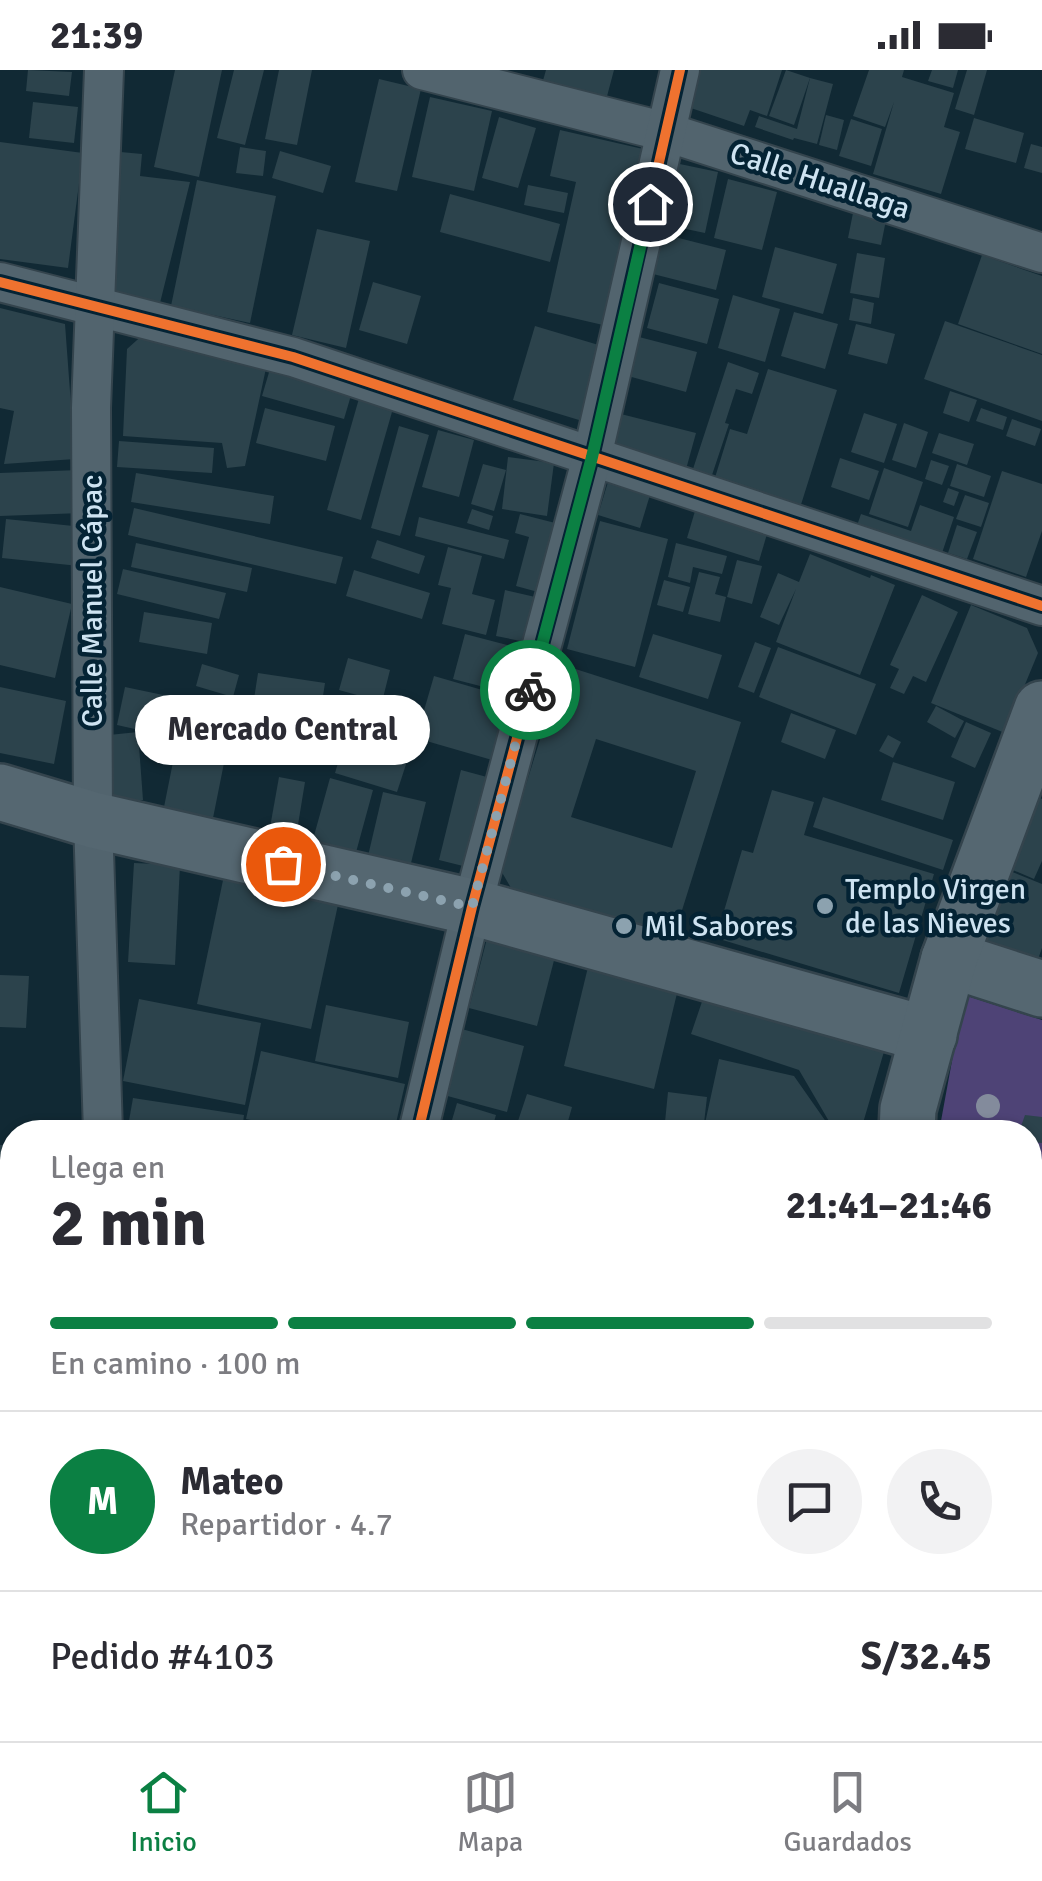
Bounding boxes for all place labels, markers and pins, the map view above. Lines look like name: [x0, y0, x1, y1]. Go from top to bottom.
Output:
pin: [608, 162, 693, 247]
callout: Mercado Central: [136, 694, 430, 764]
pin: [241, 822, 326, 907]
place label: Templo Virgen de las Nieves: [845, 871, 1026, 942]
marker: Templo Virgen de las Nieves: [814, 895, 836, 917]
place label: Mil Sabores: [644, 908, 794, 945]
marker: Mil Sabores: [613, 915, 635, 937]

